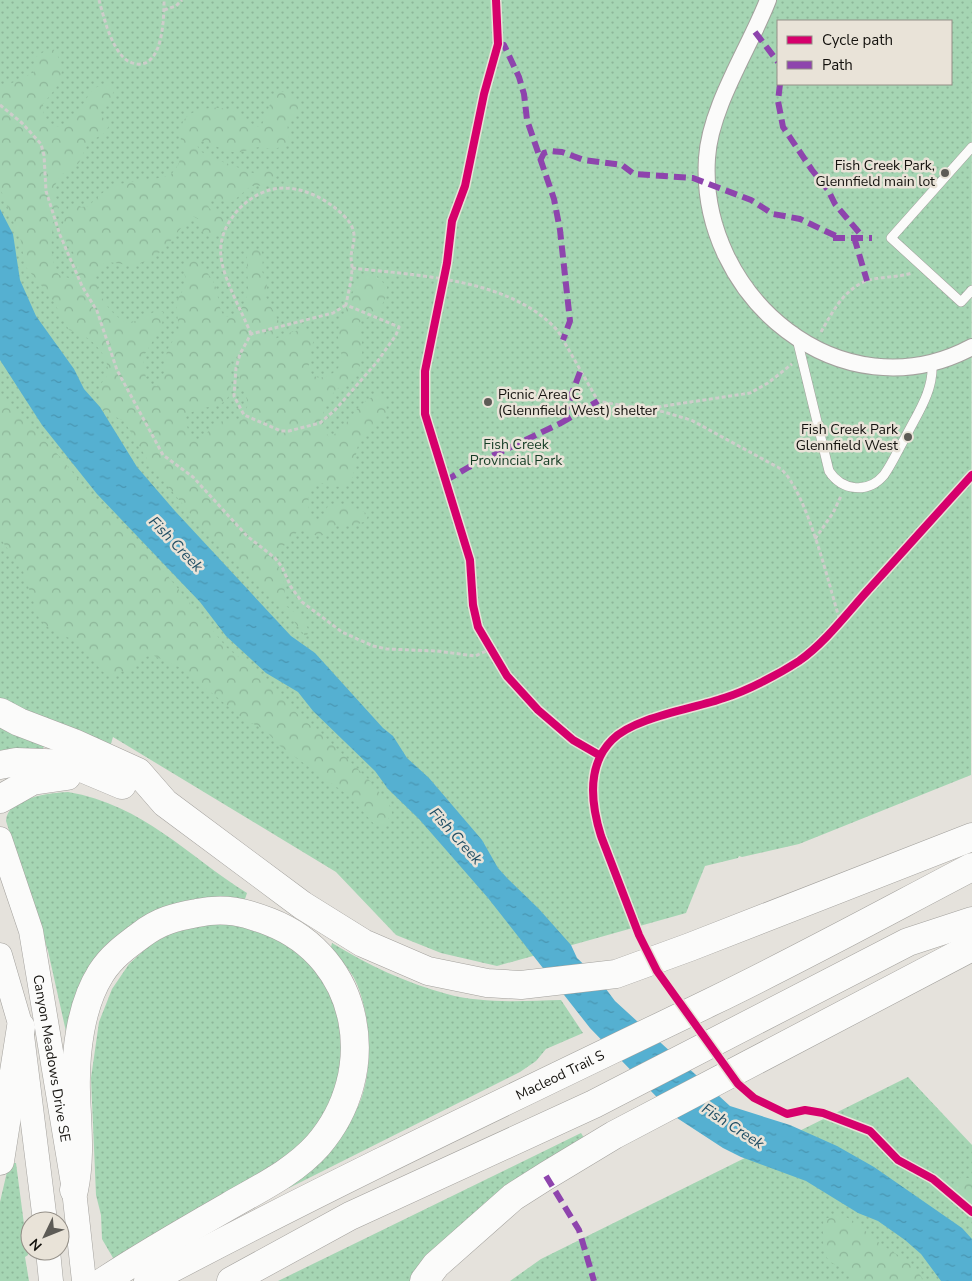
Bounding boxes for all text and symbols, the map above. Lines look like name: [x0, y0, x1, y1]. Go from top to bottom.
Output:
legend: [777, 20, 952, 85]
text: Cycle path: [822, 30, 893, 50]
text: Path: [822, 55, 853, 75]
place label: Fish Creek Park, Glennfield main lot: [815, 156, 935, 191]
marker: Fish Creek Park, Glennfield main lot: [939, 167, 951, 179]
place label: Picnic Area C (Glennfield West) shelter: [498, 385, 657, 420]
marker: Picnic Area C (Glennfield West) shelter: [482, 396, 494, 408]
place label: Fish Creek Park Glennfield West: [796, 420, 899, 455]
marker: Fish Creek Park Glennfield West: [902, 431, 914, 443]
park label: Fish Creek Provincial Park: [470, 435, 563, 470]
water label: Fish Creek: [144, 512, 208, 577]
water label: Fish Creek: [425, 803, 487, 869]
street label: Canyon Meadows Drive SE: [29, 973, 75, 1143]
street label: Macleod Trail S: [513, 1045, 608, 1104]
water label: Fish Creek: [698, 1099, 768, 1154]
north arrow: [20, 1211, 70, 1261]
text: N: [25, 1234, 46, 1255]

